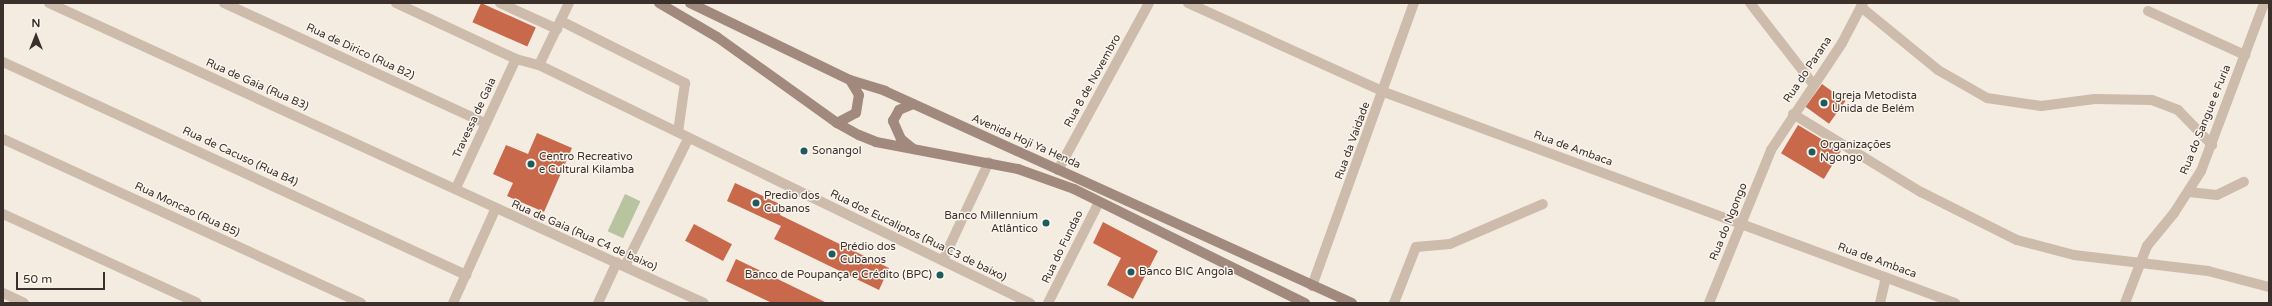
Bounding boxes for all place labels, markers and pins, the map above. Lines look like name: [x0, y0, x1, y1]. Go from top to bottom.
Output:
place label: Igreja Metodista Unida de Belém: [1832, 90, 1917, 116]
marker: Igreja Metodista Unida de Belém: [1819, 98, 1829, 108]
place label: Organizações Ngongo: [1820, 139, 1891, 165]
place label: Sonangol: [812, 144, 861, 158]
marker: Sonangol: [799, 146, 809, 156]
marker: Organizações Ngongo: [1807, 147, 1817, 157]
place label: Centro Recreativo e Cultural Kilamba: [539, 151, 634, 177]
marker: Centro Recreativo e Cultural Kilamba: [526, 159, 536, 169]
place label: Predio dos Cubanos: [764, 190, 820, 216]
marker: Predio dos Cubanos: [751, 198, 761, 208]
place label: Banco Millennium Atlântico: [944, 210, 1038, 236]
marker: Banco Millennium Atlântico: [1041, 218, 1051, 228]
place label: Prédio dos Cubanos: [840, 241, 896, 267]
marker: Prédio dos Cubanos: [827, 249, 837, 259]
place label: Banco BIC Angola: [1139, 265, 1234, 279]
marker: Banco BIC Angola: [1126, 267, 1136, 277]
place label: Banco de Poupança e Crédito (BPC): [745, 268, 932, 282]
marker: Banco de Poupança e Crédito (BPC): [935, 270, 945, 280]

